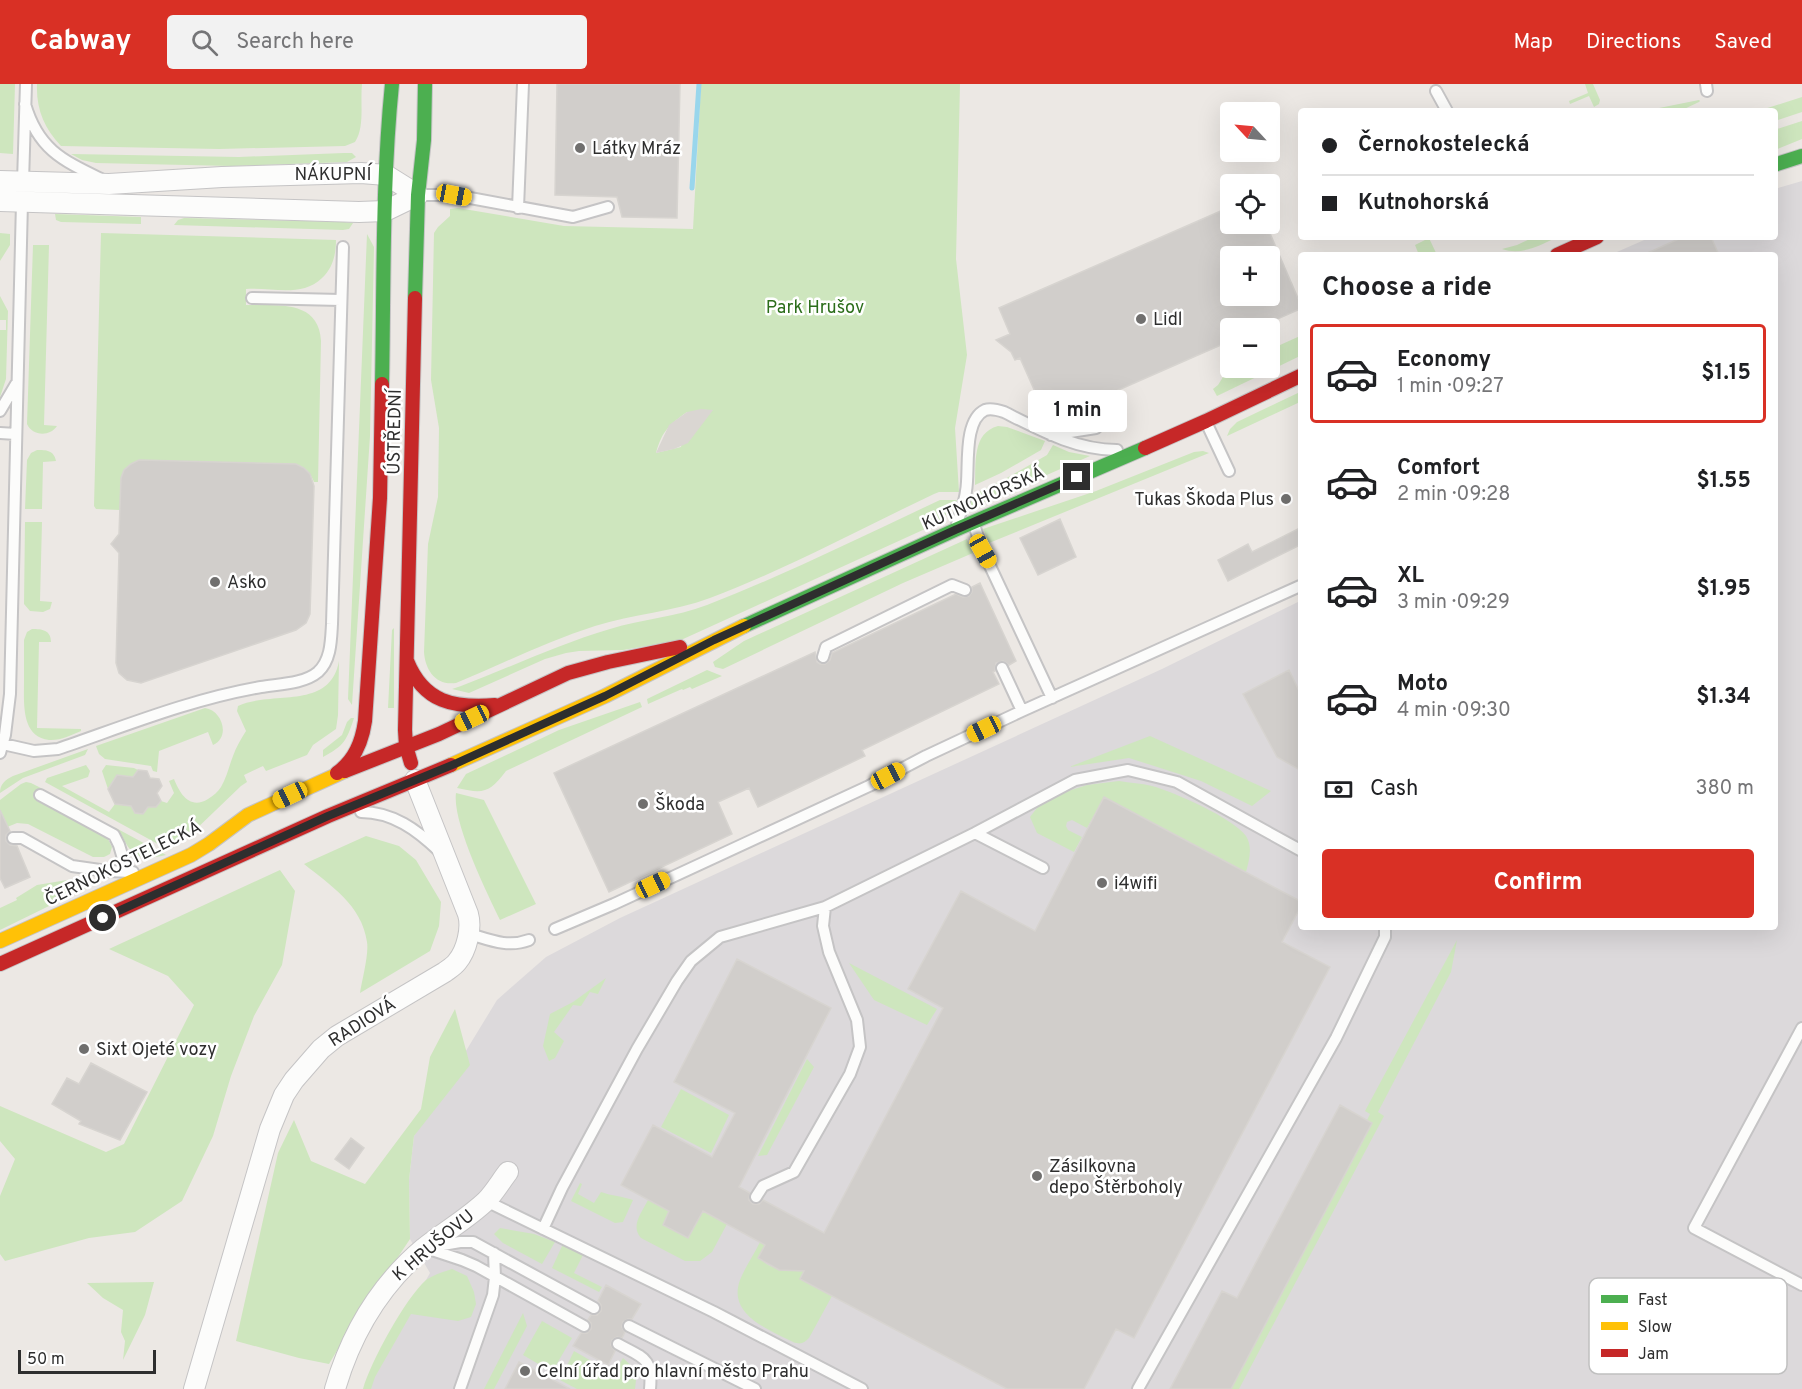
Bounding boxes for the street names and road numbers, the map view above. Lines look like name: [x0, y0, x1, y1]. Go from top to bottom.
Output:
street label: NÁKUPNÍ: [294, 162, 373, 187]
street label: ÚSTŘEDNÍ: [381, 387, 408, 475]
street label: KUTNOHORSKÁ: [918, 460, 1049, 537]
street label: ČERNOKOSTELECKÁ: [41, 815, 206, 912]
street label: RADIOVÁ: [324, 992, 401, 1053]
street label: K HRUŠOVU: [387, 1204, 480, 1287]

